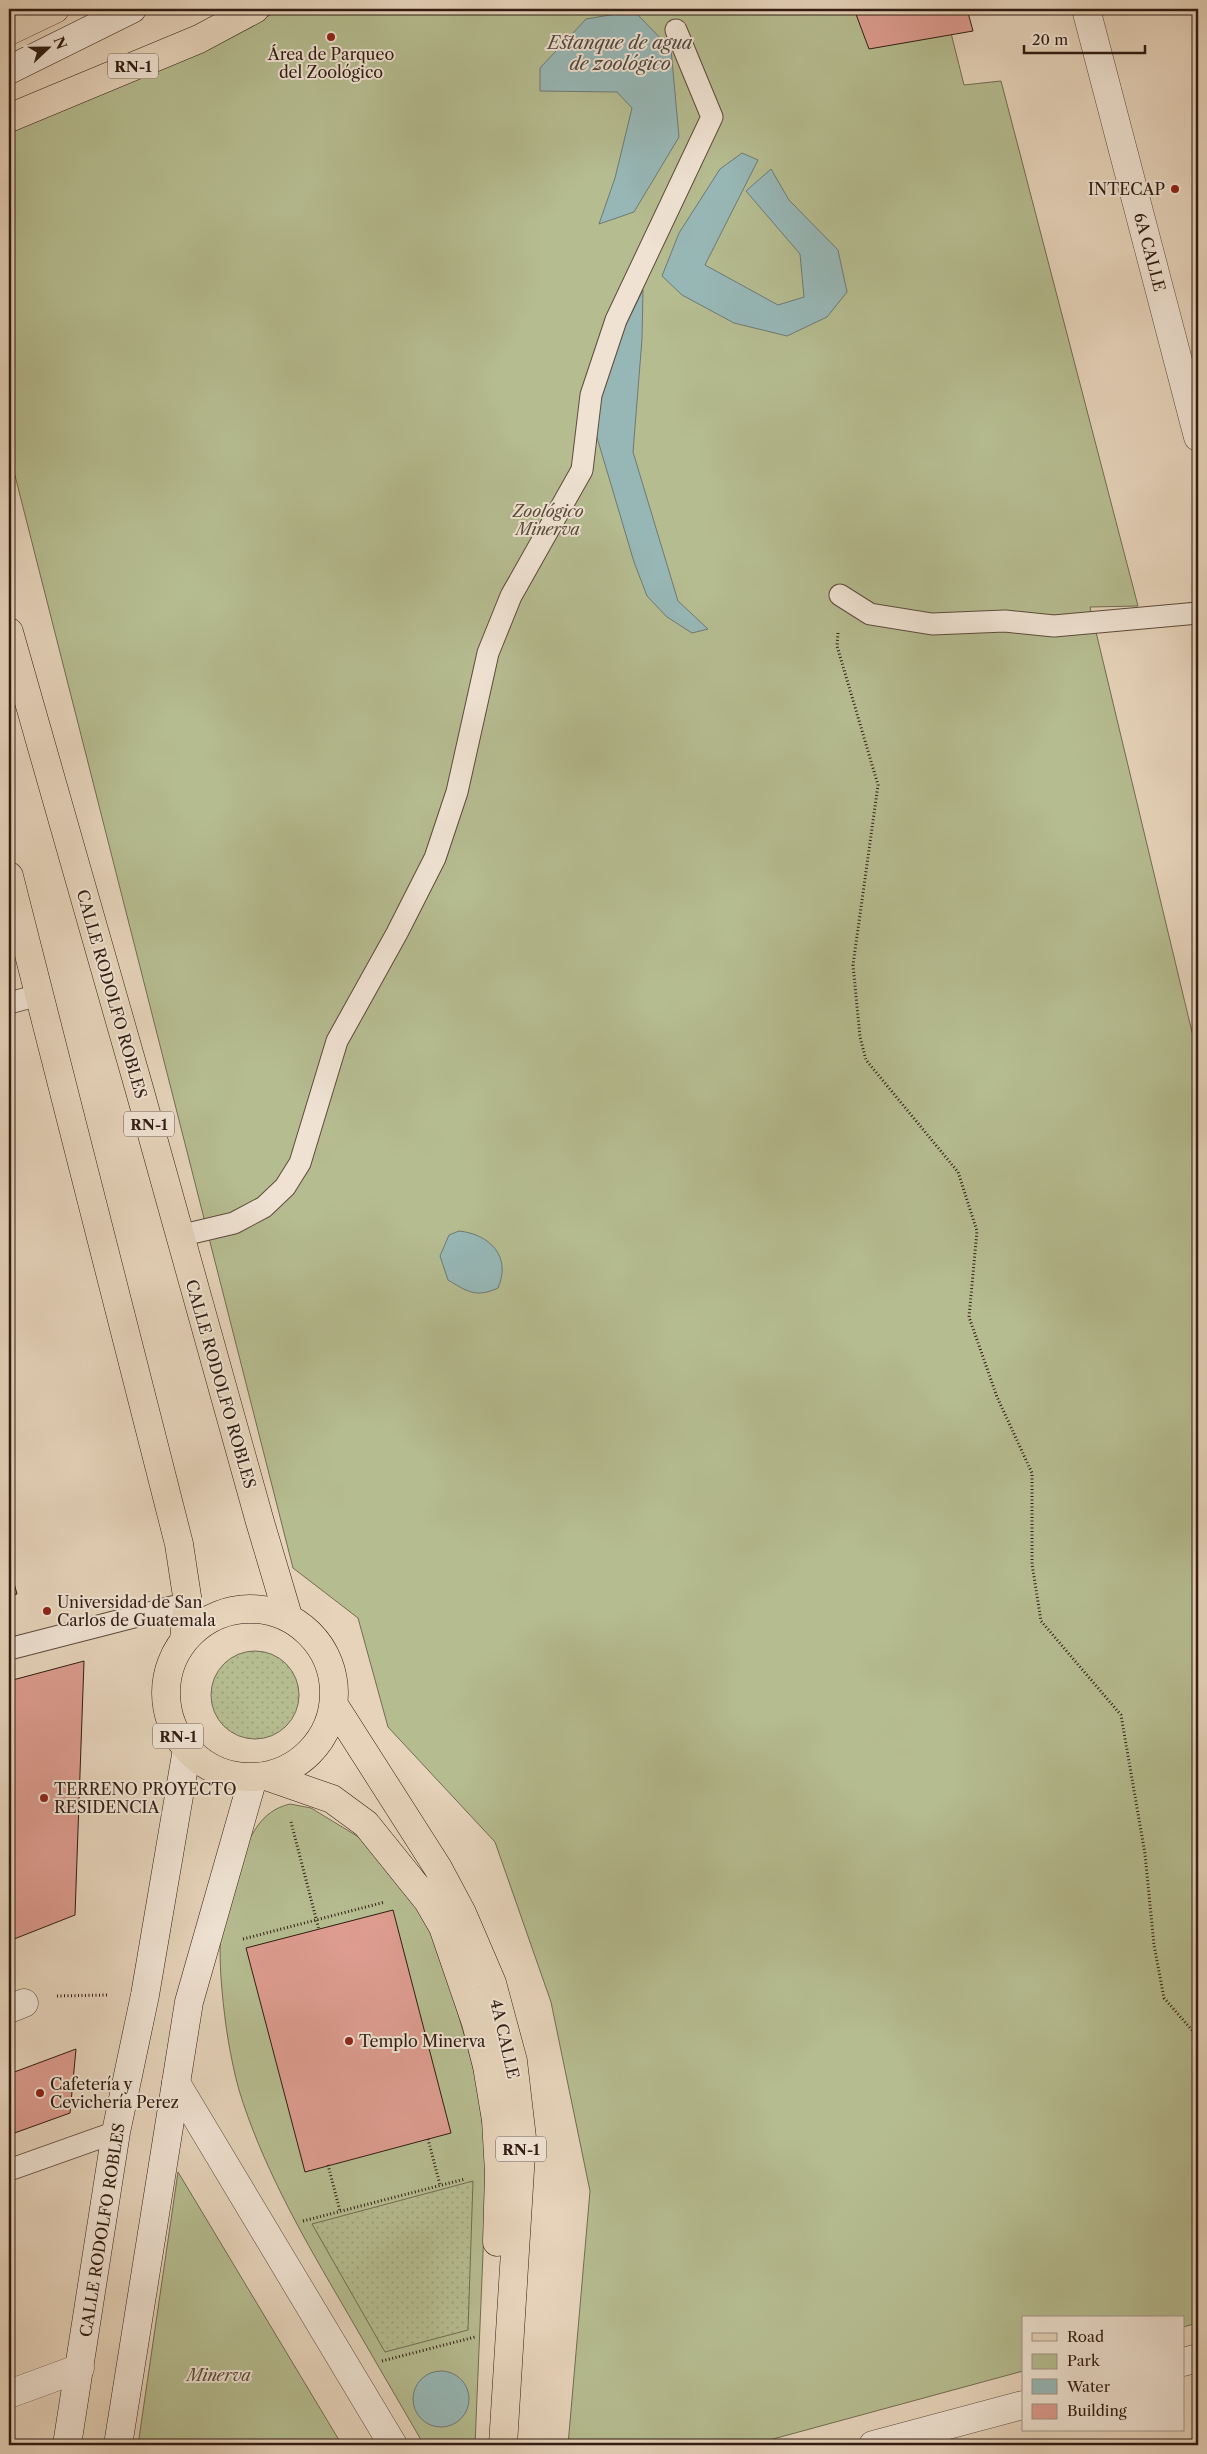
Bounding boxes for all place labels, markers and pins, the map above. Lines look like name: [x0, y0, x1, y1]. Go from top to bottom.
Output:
marker: Área de Parqueo del Zoológico: [325, 31, 337, 43]
place label: Área de Parqueo del Zoológico: [267, 44, 394, 82]
place label: INTECAP: [1088, 179, 1165, 199]
marker: INTECAP: [1169, 183, 1181, 195]
place label: Universidad de San Carlos de Guatemala: [57, 1592, 216, 1630]
marker: Universidad de San Carlos de Guatemala: [41, 1605, 53, 1617]
place label: TERRENO PROYECTO RESIDENCIA: [54, 1779, 237, 1817]
marker: TERRENO PROYECTO RESIDENCIA: [38, 1792, 50, 1804]
place label: Templo Minerva: [359, 2031, 486, 2051]
marker: Templo Minerva: [343, 2035, 355, 2047]
place label: Cafetería y Cevichería Perez: [50, 2074, 179, 2112]
marker: Cafetería y Cevichería Perez: [34, 2087, 46, 2099]

